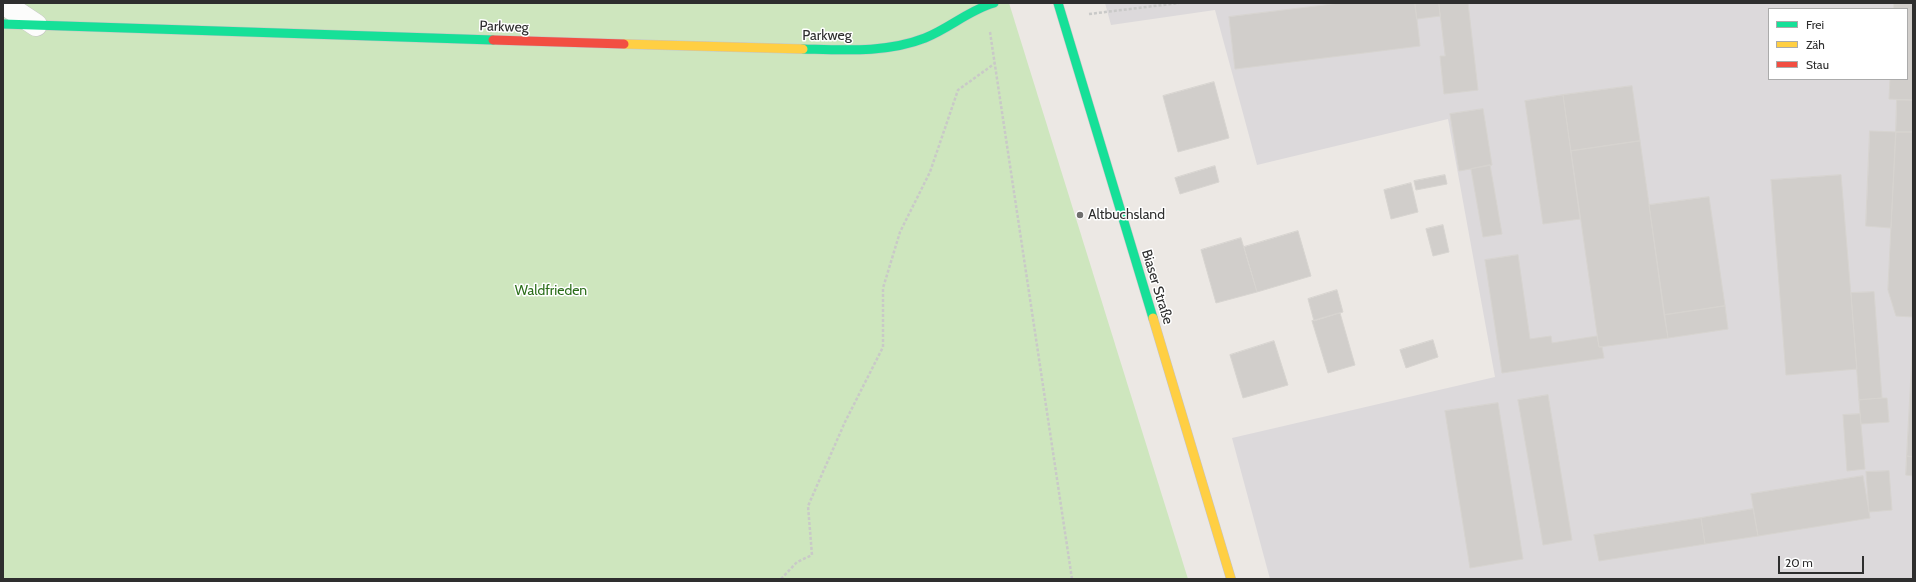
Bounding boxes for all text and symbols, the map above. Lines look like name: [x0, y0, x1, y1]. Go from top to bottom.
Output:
legend: [1768, 8, 1908, 80]
text: Frei: [1806, 17, 1824, 32]
street label: Parkweg: [479, 18, 529, 36]
street label: Parkweg: [802, 28, 852, 44]
text: Zäh: [1806, 37, 1825, 52]
text: Stau: [1806, 57, 1829, 72]
place label: Altbuchsland: [1088, 207, 1165, 223]
marker: Altbuchsland: [1075, 210, 1085, 220]
street label: Biaser Straße: [1138, 248, 1176, 326]
park label: Waldfrieden: [515, 283, 587, 299]
scale bar: [1780, 548, 1866, 574]
text: 20 m: [1785, 555, 1813, 570]

